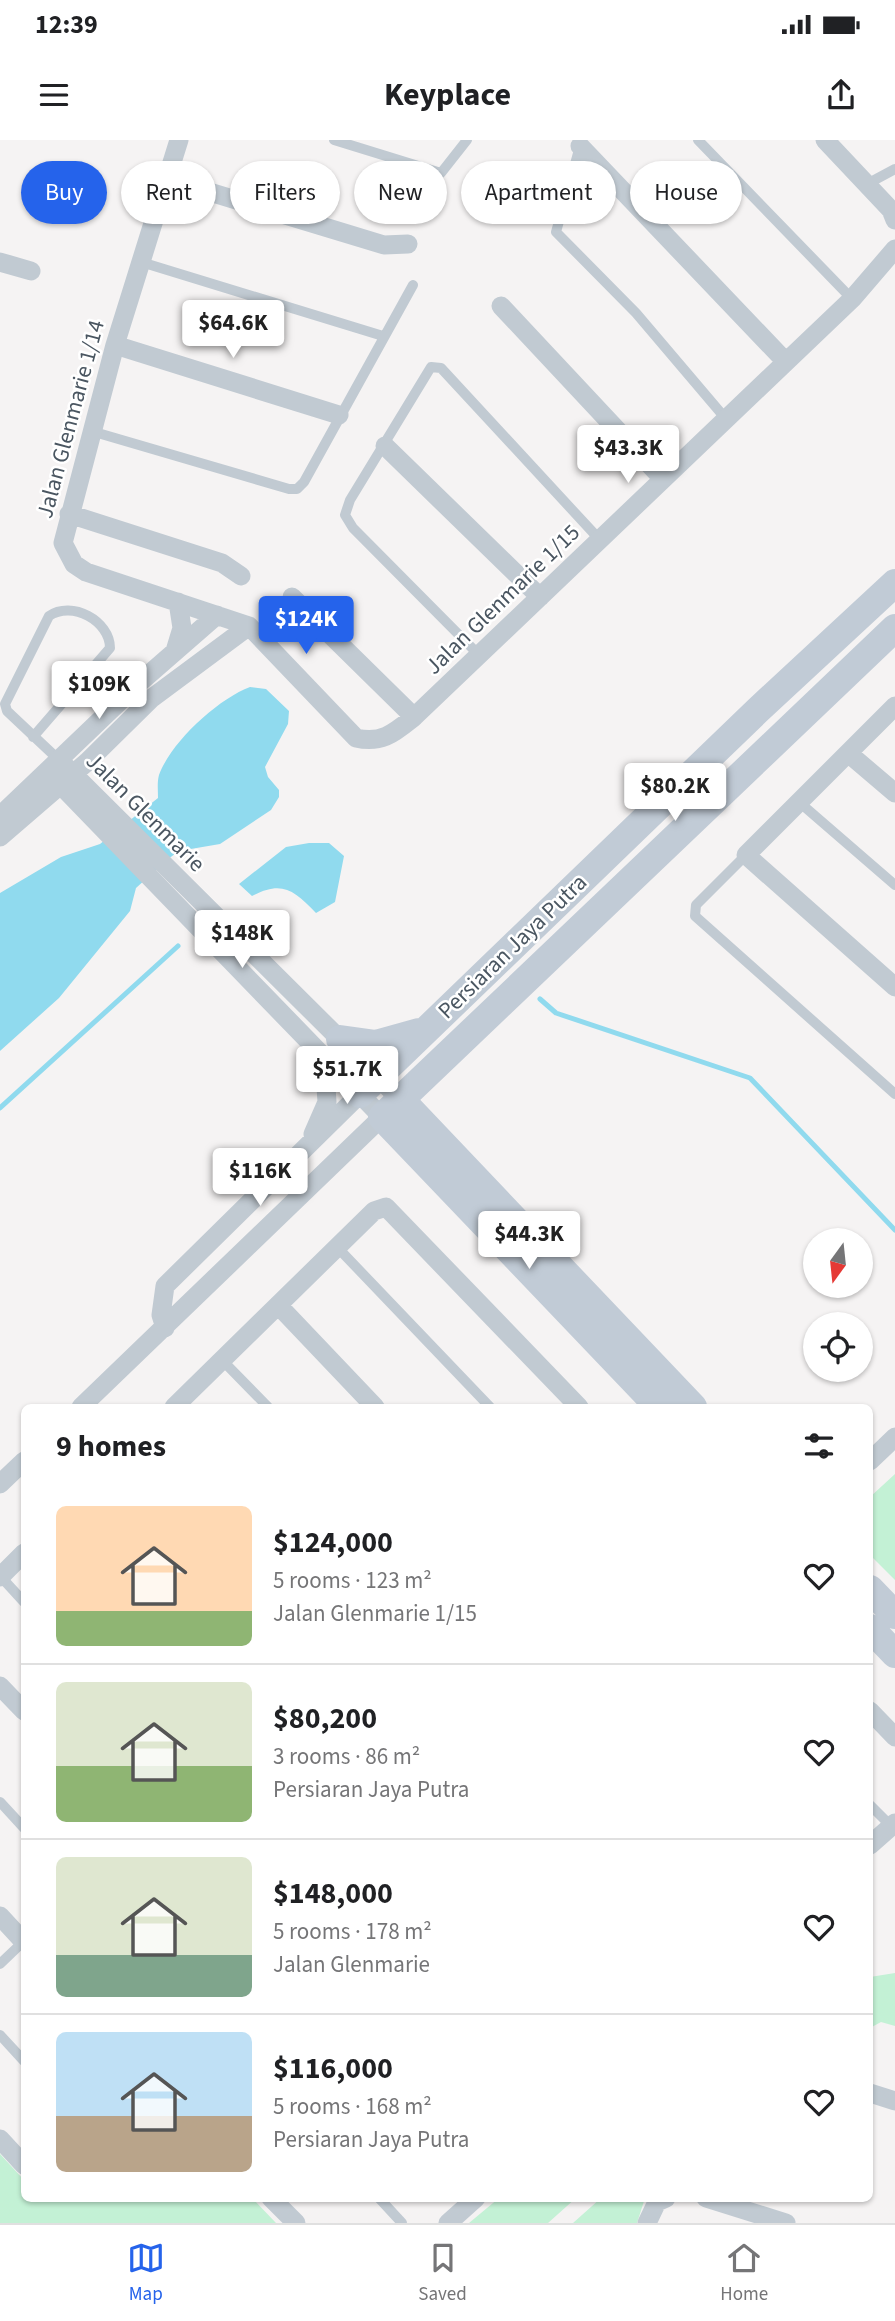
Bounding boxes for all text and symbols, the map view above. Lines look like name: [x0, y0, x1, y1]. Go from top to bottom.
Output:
text: 12:39: [35, 6, 98, 43]
text: Keyplace: [384, 72, 511, 118]
icon: menu: [35, 76, 73, 114]
icon: share: [822, 76, 860, 114]
chip: Buy: [21, 161, 107, 224]
chip: Rent: [121, 161, 216, 224]
chip: Filters: [230, 161, 340, 224]
chip: New: [354, 161, 447, 224]
chip: Apartment: [461, 161, 616, 224]
chip: House: [630, 161, 742, 224]
pin: $64.6K: [176, 300, 290, 360]
text: $64.6K: [198, 306, 268, 339]
street label: Jalan Glenmarie 1/14: [28, 316, 113, 522]
pin: $43.3K: [571, 426, 685, 485]
text: $43.3K: [593, 431, 663, 464]
street label: Jalan Glenmarie 1/15: [418, 517, 587, 682]
pin: $124K: [257, 596, 355, 656]
text: $124K: [275, 602, 337, 635]
pin: $109K: [50, 662, 148, 721]
text: $109K: [68, 667, 130, 700]
street label: Jalan Glenmarie: [78, 745, 213, 880]
pin: $80.2K: [618, 764, 732, 823]
text: $80.2K: [640, 769, 710, 802]
street label: Persiaran Jaya Putra: [430, 866, 594, 1026]
pin: $148K: [193, 910, 291, 970]
text: $148K: [211, 916, 273, 949]
pin: $51.7K: [290, 1046, 404, 1106]
text: $51.7K: [312, 1052, 382, 1085]
pin: $116K: [211, 1149, 309, 1208]
text: $116K: [229, 1154, 291, 1187]
pin: $44.3K: [472, 1212, 586, 1271]
text: $44.3K: [494, 1217, 564, 1250]
north arrow: [803, 1228, 873, 1298]
map controls: [803, 1228, 873, 1382]
button: locate: [803, 1312, 873, 1382]
text: 9 homes: [56, 1425, 166, 1468]
icon: filters: [800, 1427, 838, 1465]
text: $124,000: [273, 1521, 393, 1564]
icon: home: [112, 1534, 196, 1618]
icon: heart: [800, 1557, 838, 1595]
text: 5 rooms · 123 m²: [273, 1564, 432, 1597]
text: Jalan Glenmarie 1/15: [273, 1597, 477, 1630]
text: $80,200: [273, 1697, 377, 1740]
icon: home: [112, 1710, 196, 1794]
icon: heart: [800, 1733, 838, 1771]
text: 3 rooms · 86 m²: [273, 1740, 420, 1773]
text: Persiaran Jaya Putra: [273, 1773, 469, 1806]
text: $148,000: [273, 1872, 393, 1915]
icon: home: [112, 1885, 196, 1969]
icon: heart: [800, 1908, 838, 1946]
text: 5 rooms · 178 m²: [273, 1915, 432, 1948]
text: Jalan Glenmarie: [273, 1948, 430, 1981]
text: $116,000: [273, 2047, 393, 2090]
icon: home: [112, 2060, 196, 2144]
icon: heart: [800, 2083, 838, 2121]
text: 5 rooms · 168 m²: [273, 2090, 432, 2123]
text: Persiaran Jaya Putra: [273, 2123, 469, 2156]
tab: Map: [127, 2239, 165, 2308]
tab: Saved: [418, 2239, 467, 2308]
tab: Home: [720, 2239, 768, 2308]

